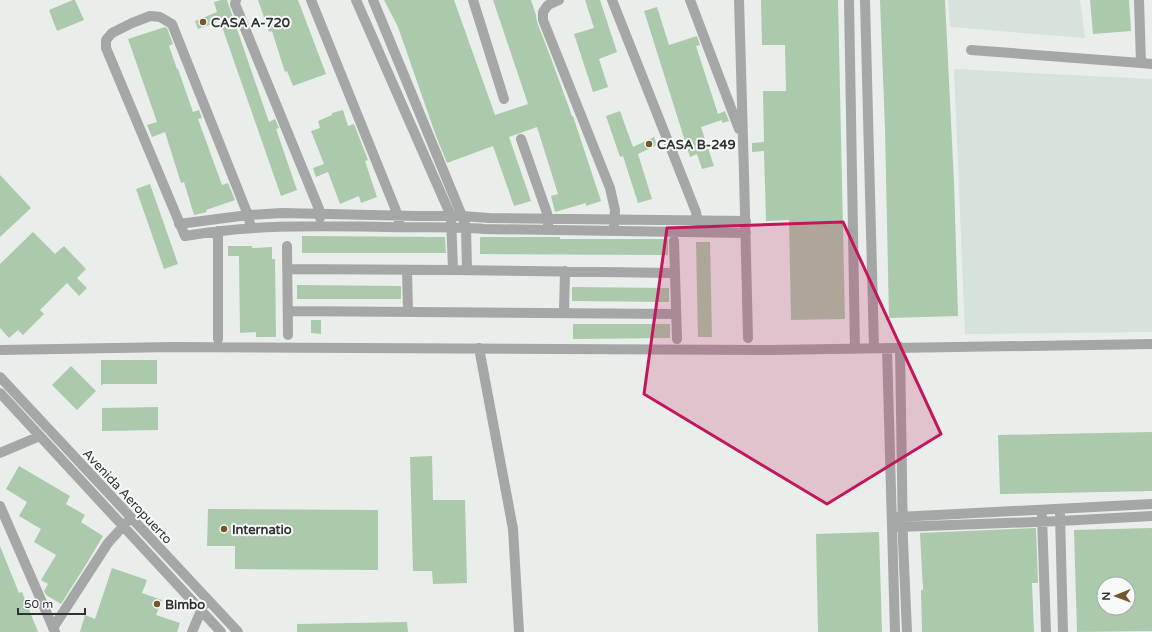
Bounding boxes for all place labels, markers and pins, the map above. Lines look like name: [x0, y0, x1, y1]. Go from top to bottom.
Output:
place label: CASA A-720: [211, 15, 290, 31]
marker: CASA A-720: [198, 17, 208, 27]
place label: CASA B-249: [657, 137, 736, 153]
marker: CASA B-249: [644, 139, 654, 149]
place label: Internatio: [232, 522, 292, 538]
marker: Internatio: [219, 524, 229, 534]
place label: Bimbo: [165, 597, 205, 613]
marker: Bimbo: [152, 599, 162, 609]

